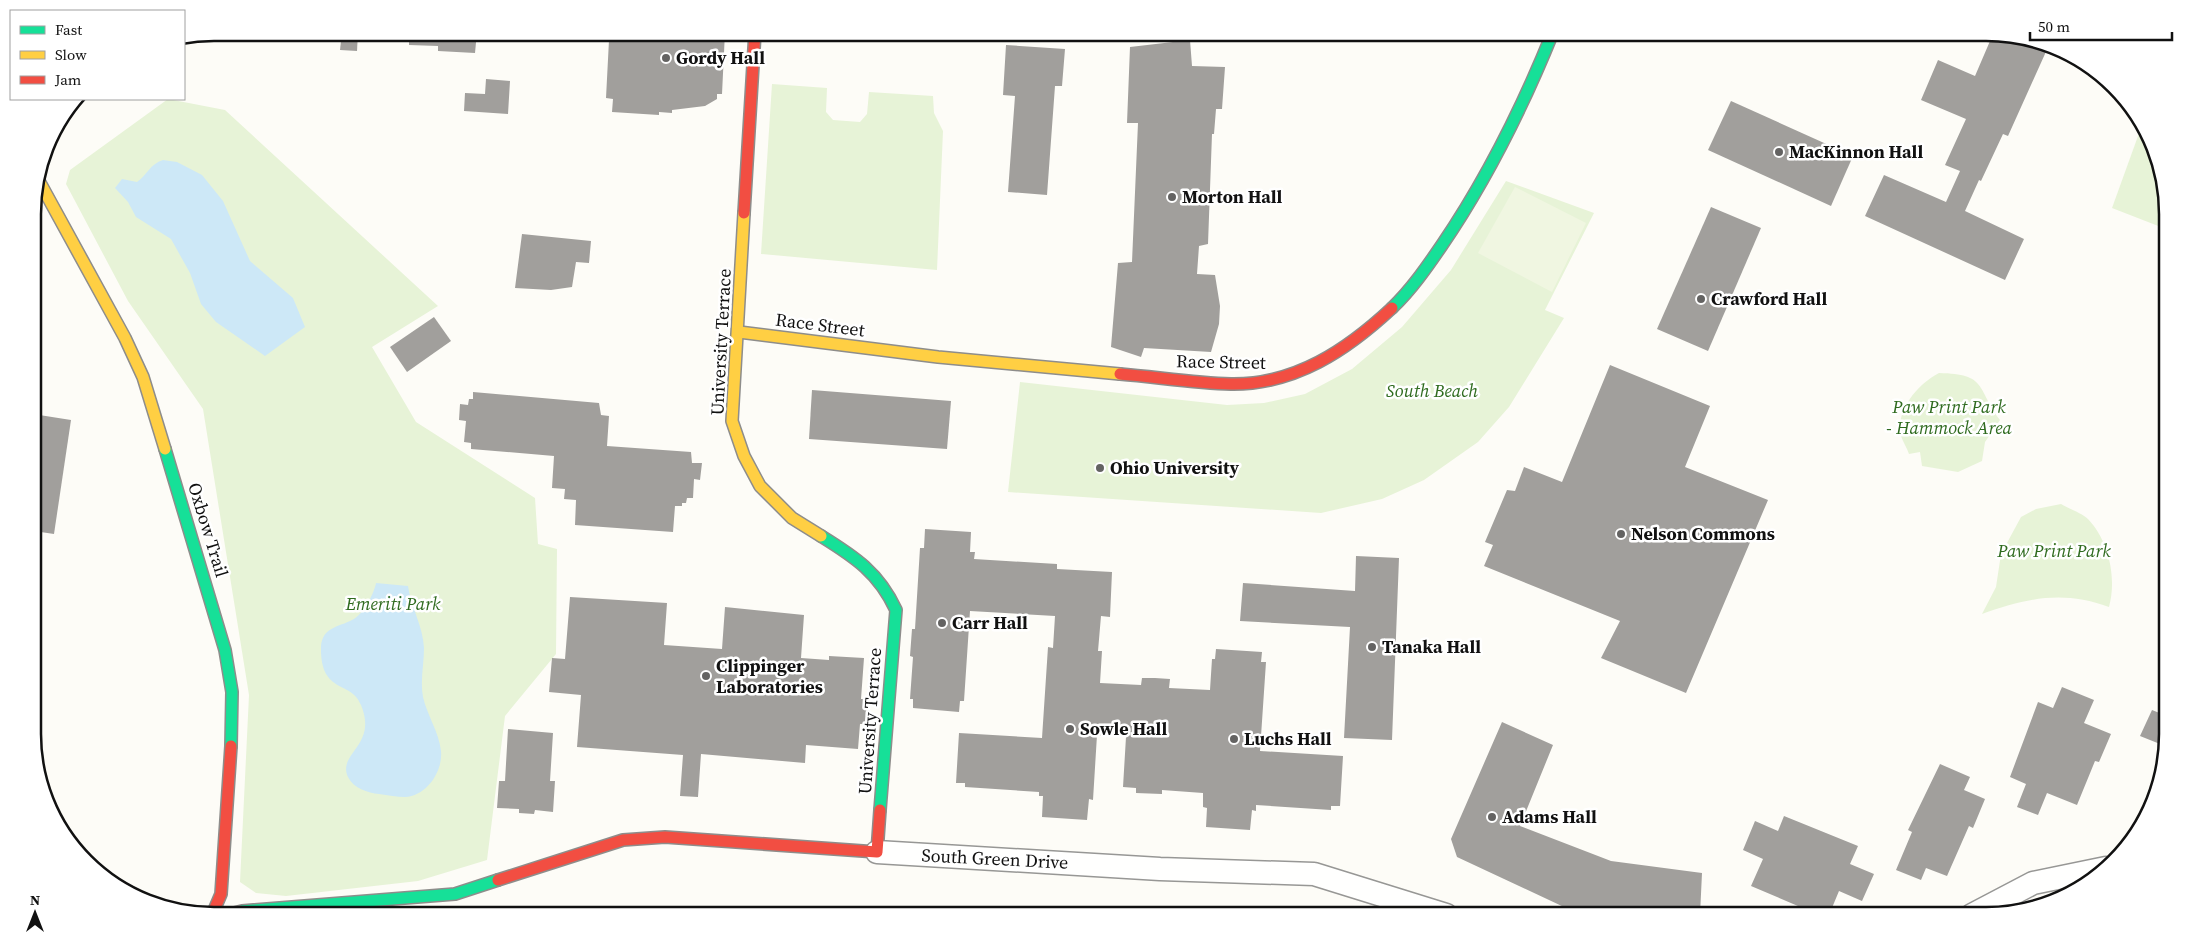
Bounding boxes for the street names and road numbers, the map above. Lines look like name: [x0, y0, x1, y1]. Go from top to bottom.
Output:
street label: University Terrace: [704, 268, 737, 416]
street label: Race Street: [774, 307, 866, 342]
street label: Race Street: [1176, 348, 1266, 375]
street label: Oxbow Trail: [182, 479, 235, 580]
street label: University Terrace: [852, 647, 887, 795]
street label: South Green Drive: [921, 842, 1069, 875]

